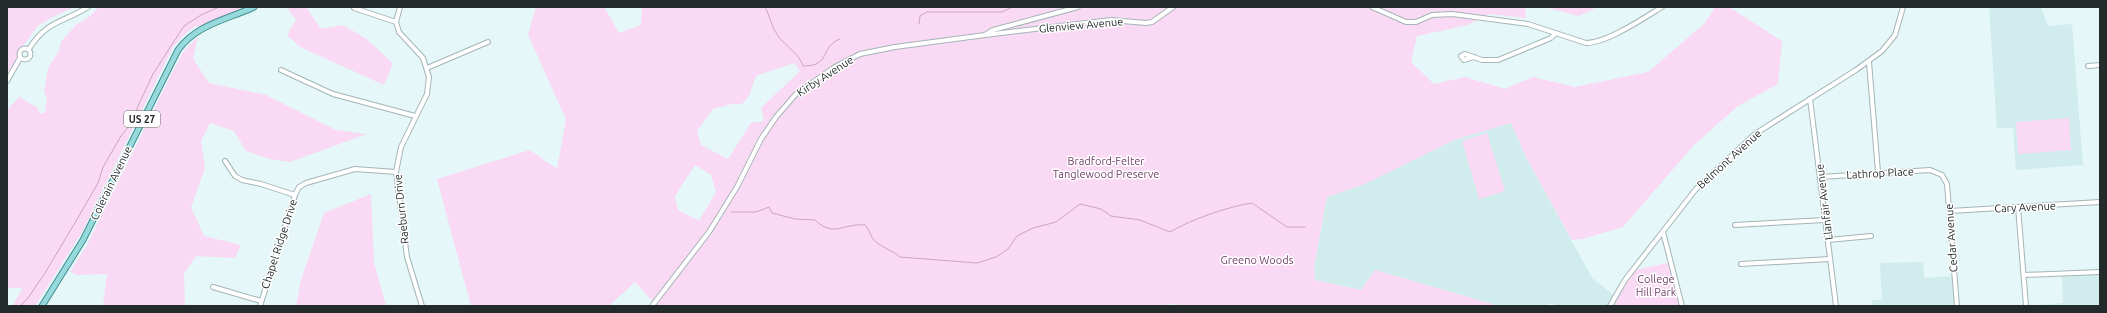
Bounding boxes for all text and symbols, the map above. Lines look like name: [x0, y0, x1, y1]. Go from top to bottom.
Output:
street label: Glenview Avenue: [1038, 15, 1124, 35]
street label: Kirby Avenue: [794, 53, 856, 99]
road number: US 27: [124, 111, 160, 127]
street label: Belmont Avenue: [1694, 127, 1764, 191]
street label: Colerain Avenue: [88, 144, 134, 222]
park label: Bradford-Felter Tanglewood Preserve: [1053, 155, 1159, 180]
street label: Llanfair Avenue: [1813, 163, 1835, 241]
street label: Lathrop Place: [1846, 165, 1914, 181]
street label: Raeburn Drive: [391, 173, 411, 245]
street label: Chapel Ridge Drive: [259, 198, 299, 290]
street label: Cary Avenue: [1994, 199, 2056, 215]
street label: Cedar Avenue: [1943, 203, 1959, 273]
park label: Greeno Woods: [1221, 254, 1294, 266]
park label: College Hill Park: [1636, 273, 1677, 298]

